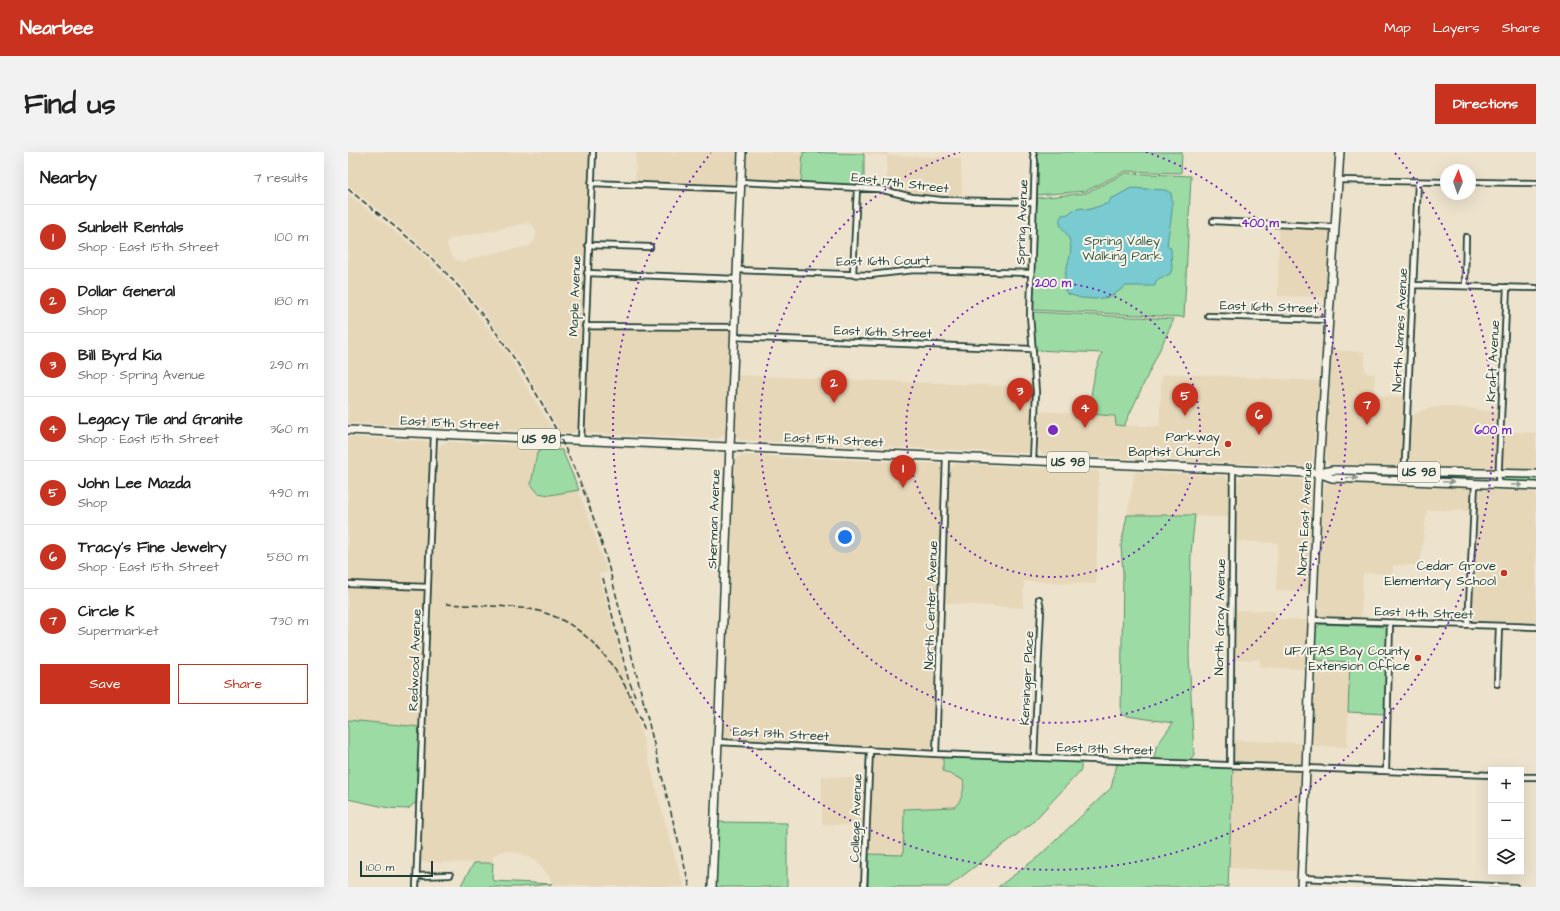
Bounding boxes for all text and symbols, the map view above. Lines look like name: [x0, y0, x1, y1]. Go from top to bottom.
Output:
text: Nearbee: [20, 15, 94, 42]
text: Map: [1384, 18, 1411, 38]
text: Layers: [1433, 18, 1480, 38]
text: Share: [1502, 18, 1540, 38]
button: Directions: [1435, 84, 1536, 124]
text: Find us: [24, 85, 115, 124]
north arrow: [1440, 164, 1476, 200]
text: Nearby: [40, 166, 97, 190]
street label: East 17th Street: [850, 168, 950, 198]
text: 7 results: [254, 169, 308, 187]
street label: Spring Avenue: [1012, 179, 1033, 265]
text: 400 m: [1241, 215, 1279, 232]
text: Sunbelt Rentals: [78, 217, 184, 238]
text: 1: [52, 228, 54, 246]
text: 100 m: [275, 228, 308, 246]
park label: Spring Valley Walking Park: [1082, 232, 1162, 266]
text: Shop · East 15th Street: [78, 238, 219, 256]
street label: East 16th Court: [836, 251, 931, 271]
street label: Maple Avenue: [565, 255, 585, 337]
street label: North James Avenue: [1388, 268, 1412, 392]
text: 200 m: [1034, 275, 1072, 292]
text: Dollar General: [78, 281, 175, 302]
text: 2: [49, 292, 57, 310]
text: 180 m: [274, 292, 308, 310]
street label: East 16th Street: [1220, 296, 1319, 318]
text: Shop: [78, 302, 107, 320]
street label: Kraft Avenue: [1482, 320, 1504, 402]
street label: East 16th Street: [834, 321, 933, 343]
text: Bill Byrd Kia: [78, 345, 162, 366]
text: 3: [50, 356, 56, 374]
text: 290 m: [270, 356, 308, 374]
text: Shop · Spring Avenue: [78, 366, 205, 384]
pin: 2: [821, 370, 847, 403]
pin: 3: [1007, 378, 1033, 411]
pin: 5: [1172, 383, 1198, 416]
pin: 7: [1354, 392, 1380, 425]
pin: 4: [1072, 395, 1098, 428]
pin: 6: [1246, 402, 1272, 435]
text: Legacy Tile and Granite: [78, 409, 243, 430]
street label: East 15th Street: [400, 411, 501, 435]
text: 4: [49, 420, 57, 438]
text: 360 m: [270, 420, 308, 438]
text: 600 m: [1475, 422, 1512, 439]
centre of rings: [1046, 423, 1060, 437]
street label: East 15th Street: [784, 428, 885, 452]
place label: Parkway Baptist Church: [1129, 428, 1221, 461]
road number: US 98: [518, 429, 560, 449]
text: Shop · East 15th Street: [78, 430, 219, 448]
marker: Parkway Baptist Church: [1223, 439, 1233, 449]
road number: US 98: [1047, 452, 1089, 472]
pin: 1: [890, 455, 916, 488]
street label: North East Avenue: [1293, 462, 1317, 576]
road number: US 98: [1398, 462, 1440, 482]
street label: Sherman Avenue: [703, 469, 725, 569]
text: John Lee Mazda: [78, 473, 191, 494]
one-way arrow: [1346, 475, 1358, 482]
one-way arrow: [1442, 479, 1454, 486]
one-way arrow: [1511, 482, 1524, 488]
text: 5: [48, 484, 58, 502]
text: 490 m: [268, 484, 308, 502]
text: Shop: [78, 494, 107, 512]
your location: [835, 527, 855, 547]
text: Tracy's Fine Jewelry: [78, 537, 226, 558]
street label: North Center Avenue: [920, 540, 942, 670]
text: 6: [49, 548, 57, 566]
text: 580 m: [267, 548, 308, 566]
place label: Cedar Grove Elementary School: [1385, 557, 1496, 591]
text: Shop · East 15th Street: [78, 558, 219, 576]
street label: North Gray Avenue: [1210, 558, 1231, 676]
marker: Cedar Grove Elementary School: [1499, 568, 1509, 578]
text: Circle K: [78, 601, 134, 622]
street label: East 14th Street: [1374, 602, 1474, 624]
street label: Redwood Avenue: [404, 609, 426, 711]
text: 7: [49, 612, 57, 630]
text: 730 m: [270, 612, 308, 630]
text: Supermarket: [78, 622, 159, 640]
street label: Kensinger Place: [1016, 630, 1039, 726]
place label: UF/IFAS Bay County Extension Office: [1285, 642, 1410, 675]
marker: UF/IFAS Bay County Extension Office: [1413, 653, 1423, 663]
button: Save: [40, 664, 170, 704]
button: Share: [178, 664, 308, 704]
street label: East 13th Street: [732, 722, 830, 746]
street label: East 13th Street: [1056, 738, 1154, 760]
map controls: [1488, 767, 1524, 875]
button: +: [1488, 767, 1524, 803]
street label: College Avenue: [845, 773, 868, 863]
button: −: [1488, 803, 1524, 839]
button: layers: [1488, 839, 1524, 875]
scale bar: [360, 859, 433, 878]
text: 100 m: [366, 860, 394, 875]

